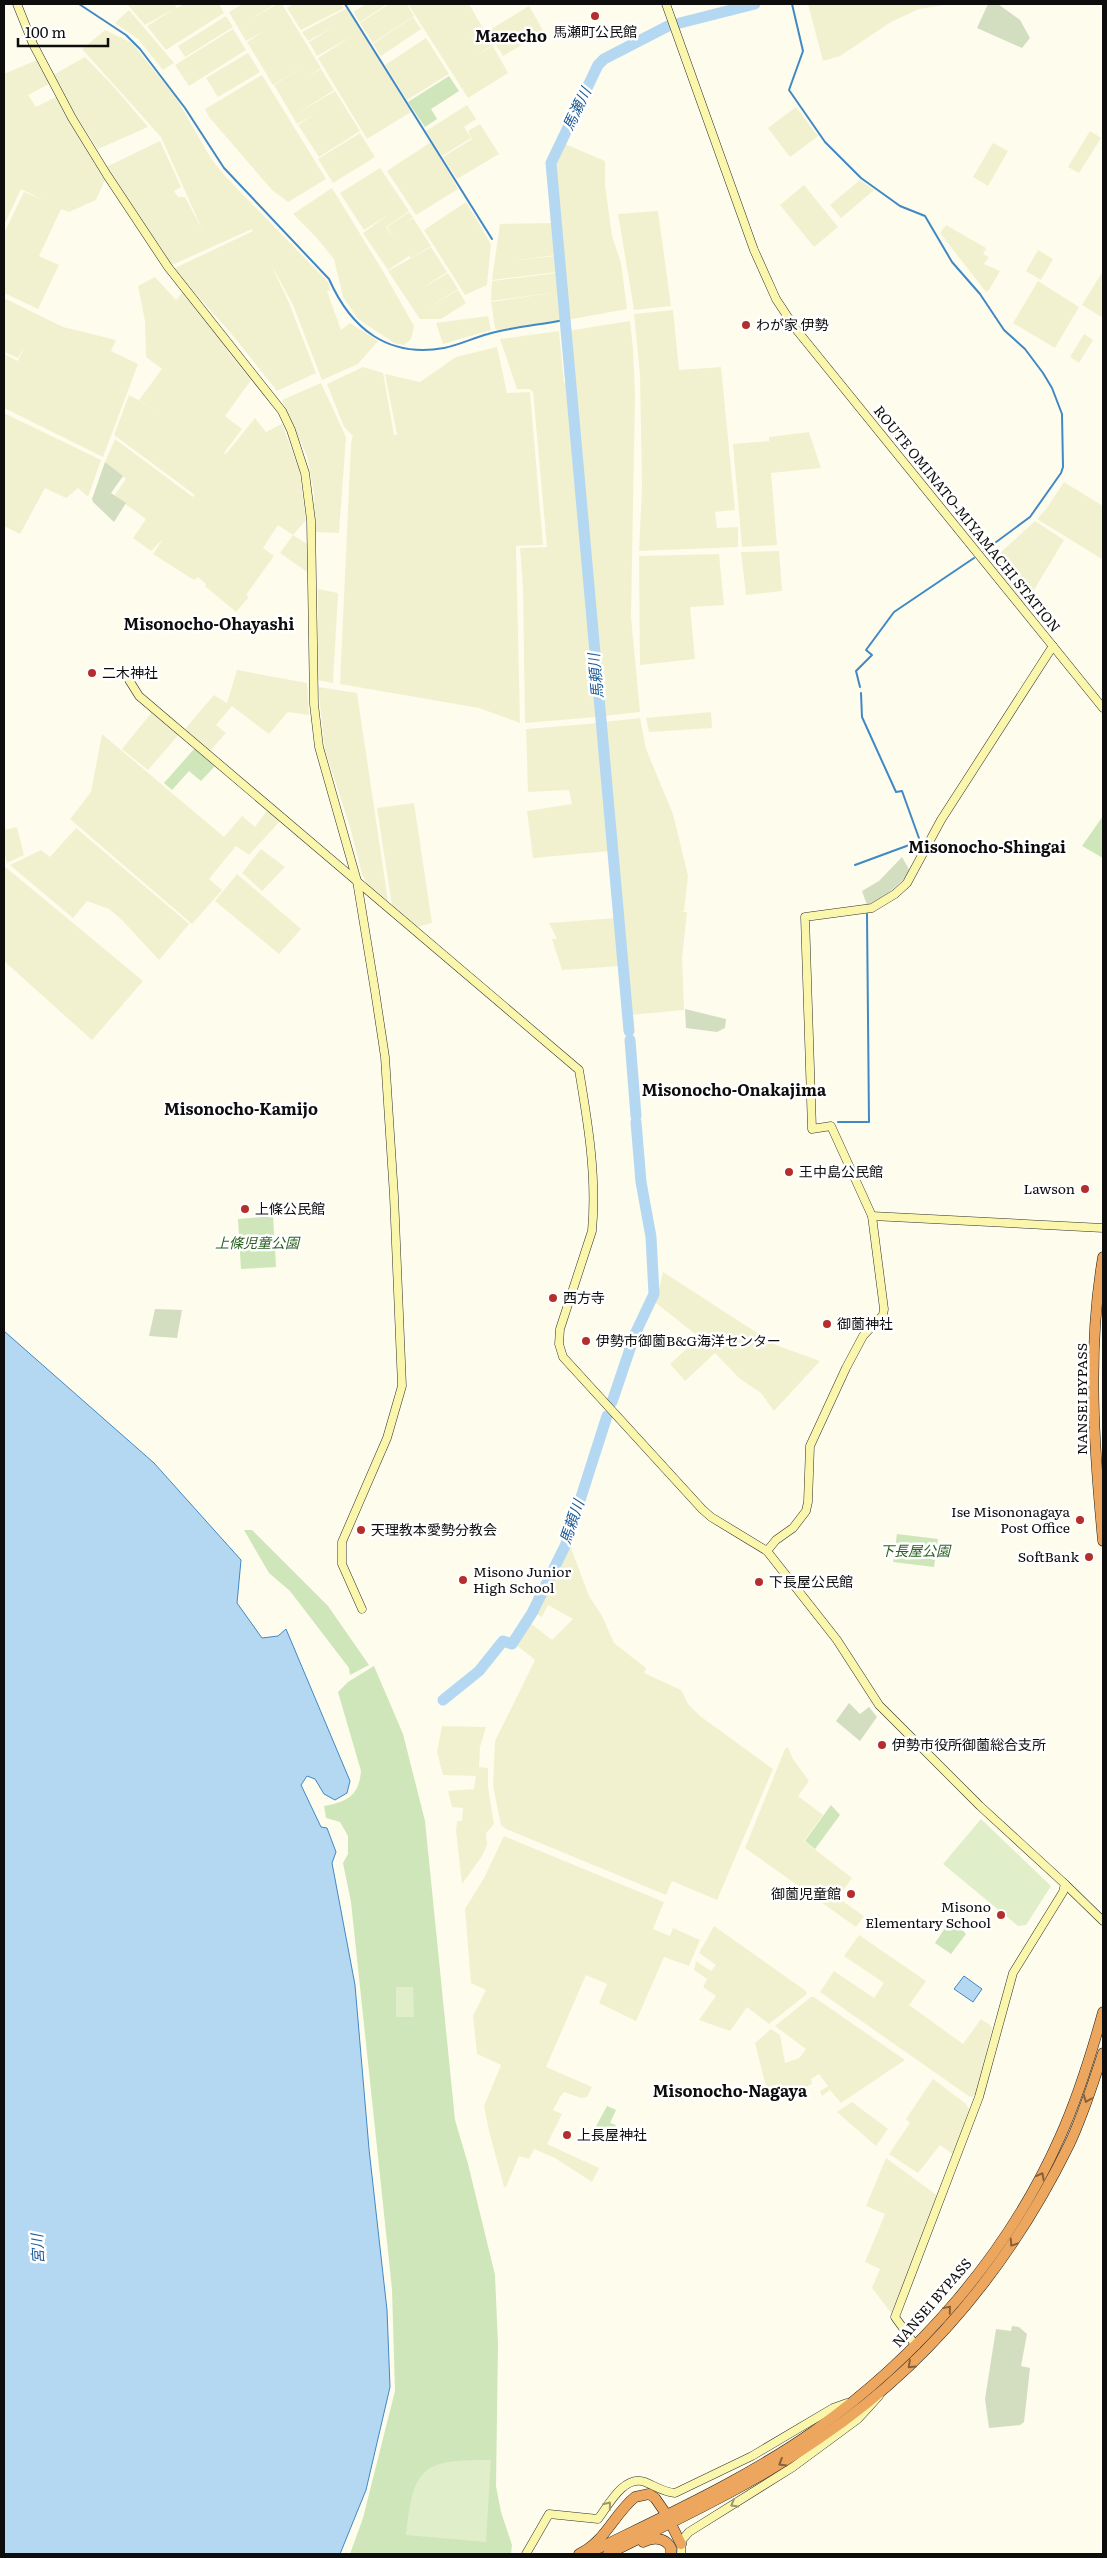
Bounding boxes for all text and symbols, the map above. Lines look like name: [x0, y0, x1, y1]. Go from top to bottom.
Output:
marker: 馬瀬町公民館: [589, 10, 601, 22]
scale bar: [18, 15, 108, 47]
text: 100 m: [25, 20, 66, 43]
place label: 馬瀬町公民館: [553, 21, 637, 41]
district label: Mazecho: [475, 23, 547, 47]
water label: 馬瀬川: [555, 81, 597, 134]
place label: わが家 伊勢: [756, 314, 829, 334]
marker: わが家 伊勢: [740, 319, 752, 331]
street label: ROUTE OMINATO-MIYAMACHI STATION: [870, 401, 1066, 636]
district label: Misonocho-Ohayashi: [124, 611, 295, 635]
water label: 馬頼川: [581, 651, 608, 700]
place label: 二木神社: [102, 662, 158, 682]
marker: 二木神社: [86, 667, 98, 679]
district label: Misonocho-Shingai: [908, 834, 1066, 858]
district label: Misonocho-Onakajima: [642, 1077, 827, 1101]
district label: Misonocho-Kamijo: [164, 1096, 318, 1120]
place label: 王中島公民館: [799, 1161, 883, 1181]
marker: 王中島公民館: [783, 1166, 795, 1178]
place label: Lawson: [1023, 1178, 1075, 1198]
marker: Lawson: [1079, 1183, 1091, 1195]
place label: 上條公民館: [255, 1198, 325, 1218]
marker: 上條公民館: [239, 1203, 251, 1215]
park label: 上條児童公園: [215, 1232, 301, 1252]
place label: 西方寺: [563, 1287, 605, 1307]
marker: 西方寺: [547, 1292, 559, 1304]
place label: 御薗神社: [837, 1313, 893, 1333]
marker: 御薗神社: [821, 1318, 833, 1330]
place label: 伊勢市御薗B&G海洋センター: [596, 1330, 781, 1350]
marker: 伊勢市御薗B&G海洋センター: [580, 1335, 592, 1347]
street label: NANSEI BYPASS: [1071, 1343, 1091, 1455]
water label: 馬頼川: [552, 1495, 589, 1547]
place label: Ise Misononagaya Post Office: [951, 1501, 1070, 1537]
marker: Ise Misononagaya Post Office: [1074, 1514, 1086, 1526]
place label: 天理教本愛勢分教会: [371, 1519, 497, 1539]
marker: 天理教本愛勢分教会: [355, 1524, 367, 1536]
park label: 下長屋公園: [880, 1540, 952, 1560]
place label: SoftBank: [1018, 1546, 1079, 1566]
marker: SoftBank: [1083, 1551, 1095, 1563]
place label: Misono Junior High School: [473, 1561, 571, 1597]
place label: 下長屋公民館: [769, 1571, 853, 1591]
marker: Misono Junior High School: [457, 1574, 469, 1586]
marker: 下長屋公民館: [753, 1576, 765, 1588]
place label: 伊勢市役所御薗総合支所: [892, 1734, 1046, 1754]
marker: 伊勢市役所御薗総合支所: [876, 1739, 888, 1751]
place label: 御薗児童館: [771, 1883, 841, 1903]
marker: 御薗児童館: [845, 1888, 857, 1900]
place label: Misono Elementary School: [865, 1896, 991, 1932]
marker: Misono Elementary School: [995, 1909, 1007, 1921]
district label: Misonocho-Nagaya: [653, 2078, 808, 2102]
one-way arrow: [1083, 2094, 1093, 2103]
place label: 上長屋神社: [577, 2124, 647, 2144]
marker: 上長屋神社: [561, 2129, 573, 2141]
one-way arrow: [1035, 2172, 1045, 2181]
water label: 宮川: [24, 2232, 49, 2265]
one-way arrow: [1010, 2238, 1019, 2247]
street label: NANSEI BYPASS: [887, 2253, 976, 2351]
one-way arrow: [943, 2306, 951, 2315]
one-way arrow: [908, 2359, 917, 2368]
one-way arrow: [778, 2456, 787, 2466]
one-way arrow: [731, 2498, 740, 2508]
one-way arrow: [603, 2502, 612, 2511]

